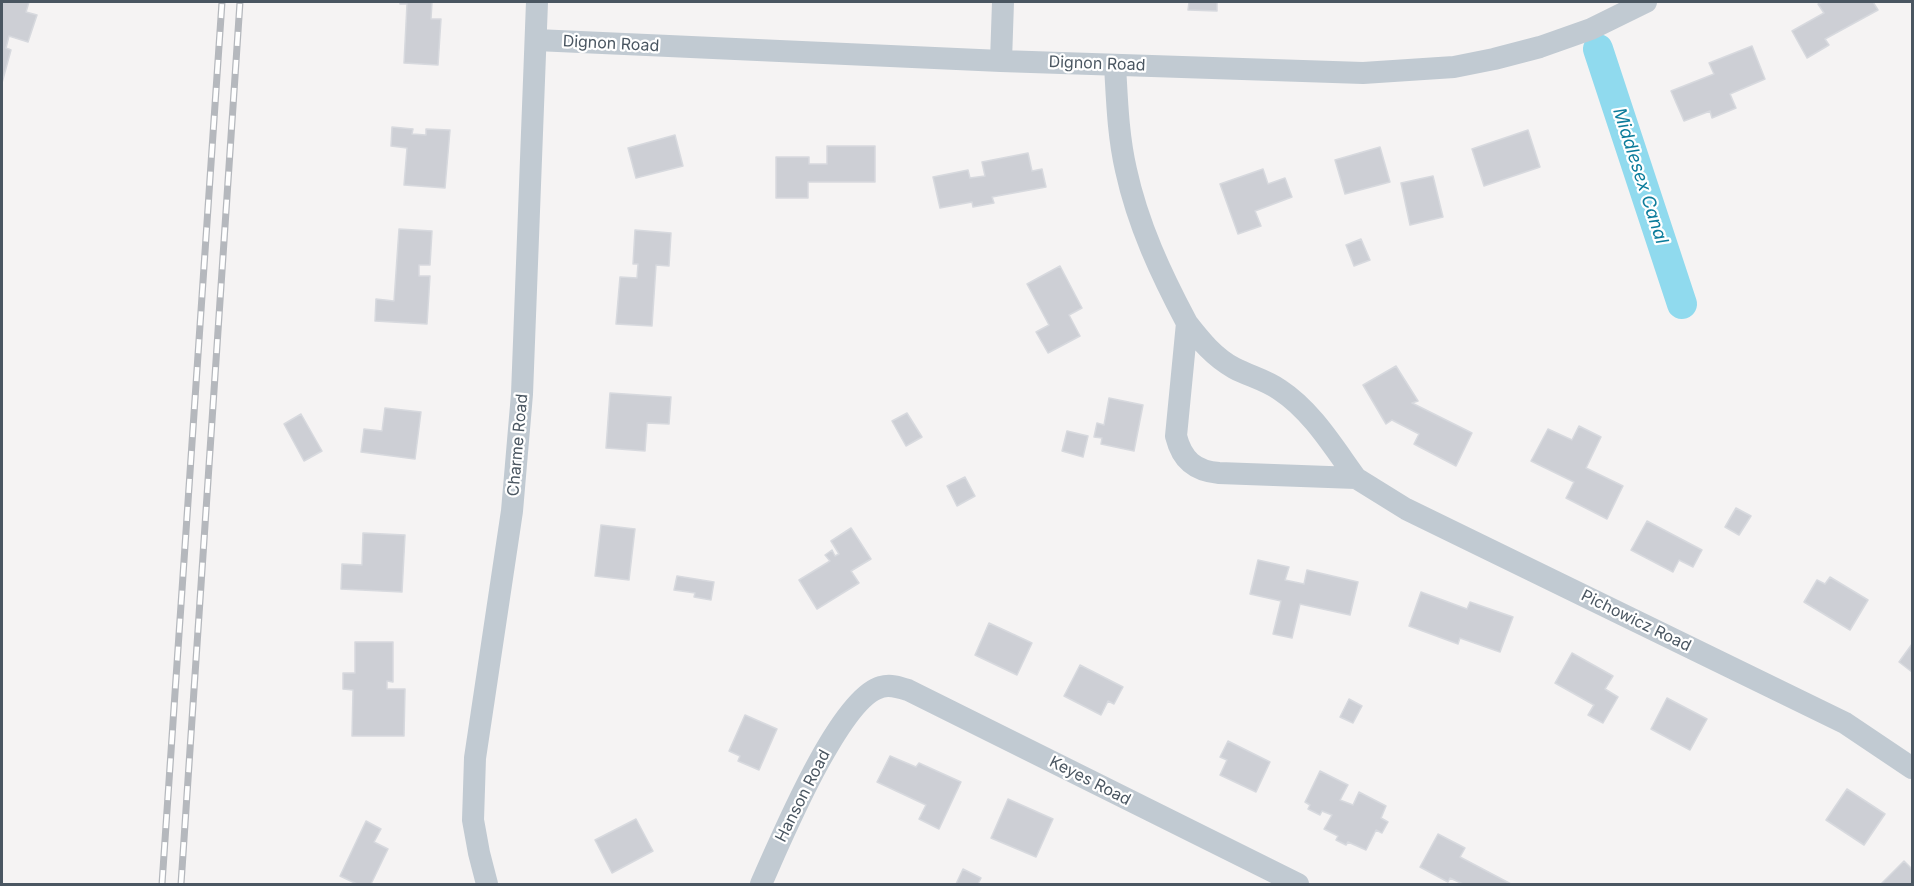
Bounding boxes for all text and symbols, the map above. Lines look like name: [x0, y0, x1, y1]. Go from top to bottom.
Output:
street label: Dignon Road: [562, 32, 660, 56]
street label: Dignon Road: [1048, 53, 1146, 75]
water label: Middlesex Canal: [1608, 105, 1672, 247]
street label: Charme Road: [504, 393, 532, 497]
street label: Pichowicz Road: [1578, 586, 1694, 656]
street label: Hanson Road: [772, 747, 834, 845]
street label: Keyes Road: [1046, 752, 1134, 810]

